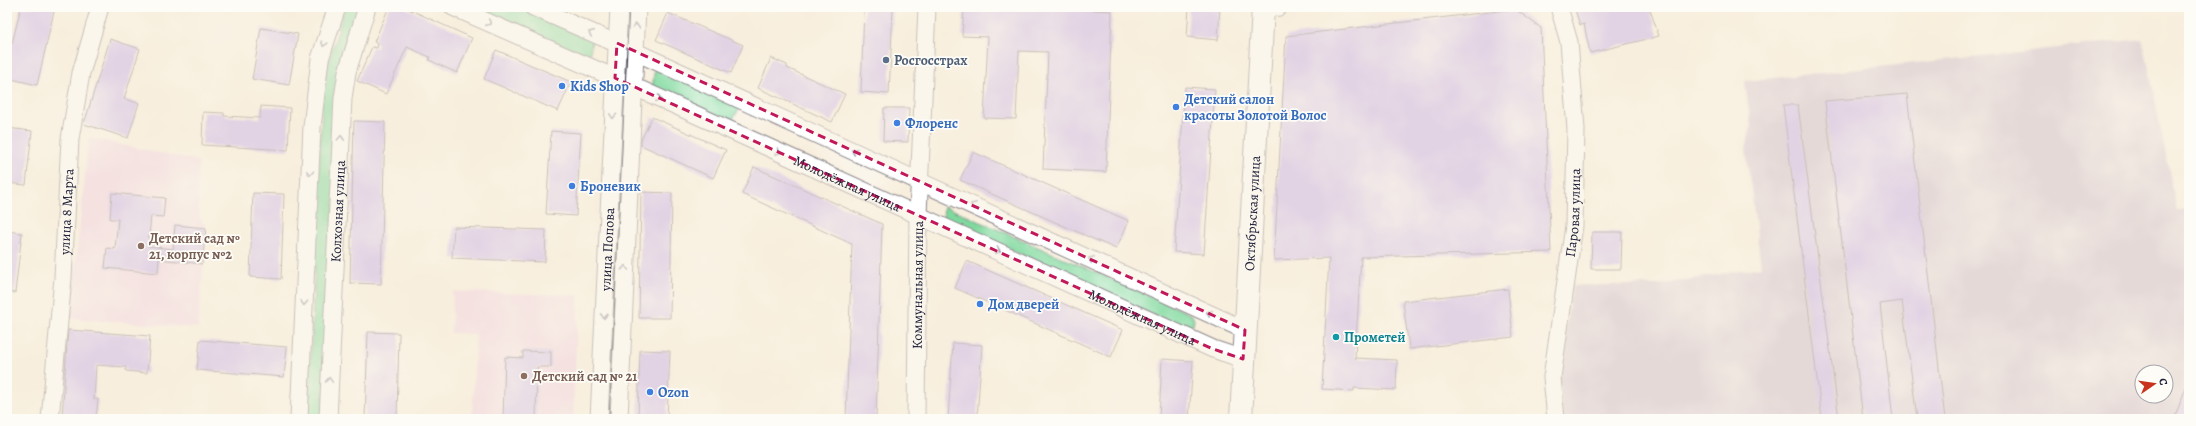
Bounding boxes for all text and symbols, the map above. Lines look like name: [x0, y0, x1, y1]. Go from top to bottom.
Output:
one-way arrow: [485, 18, 492, 26]
one-way arrow: [632, 23, 641, 29]
one-way arrow: [587, 30, 595, 38]
one-way arrow: [321, 40, 329, 47]
place label: Росгосстрах: [894, 51, 968, 70]
marker: Росгосстрах: [881, 55, 891, 65]
place label: Kids Shop: [570, 77, 629, 96]
marker: Kids Shop: [557, 81, 567, 91]
place label: Детский салон красоты Золотой Волос: [1184, 90, 1327, 125]
one-way arrow: [655, 94, 663, 102]
marker: Детский салон красоты Золотой Волос: [1171, 102, 1181, 112]
one-way arrow: [608, 113, 617, 119]
place label: Флоренс: [905, 114, 958, 133]
marker: Флоренс: [892, 118, 902, 128]
one-way arrow: [336, 135, 345, 141]
one-way arrow: [773, 147, 781, 155]
one-way arrow: [851, 148, 859, 156]
street label: Молодёжная улица: [791, 151, 905, 216]
street label: Октябрьская улица: [1239, 154, 1265, 272]
street label: Колхозная улица: [326, 159, 350, 263]
street label: улица 8 Марта: [55, 168, 78, 256]
street label: Паровая улица: [1560, 168, 1585, 258]
one-way arrow: [306, 170, 315, 176]
place label: Броневик: [580, 177, 641, 196]
marker: Броневик: [567, 181, 577, 191]
one-way arrow: [969, 202, 977, 210]
street label: улица Попова: [596, 207, 619, 292]
street label: Коммунальная улица: [907, 220, 927, 349]
place label: Детский сад № 21, корпус №2: [149, 229, 240, 264]
marker: Детский сад № 21, корпус №2: [136, 241, 146, 251]
one-way arrow: [995, 247, 1002, 255]
one-way arrow: [1088, 256, 1095, 264]
one-way arrow: [621, 265, 629, 271]
street label: Молодёжная улица: [1086, 284, 1200, 350]
place label: Дом дверей: [988, 295, 1059, 314]
marker: Дом дверей: [975, 299, 985, 309]
one-way arrow: [300, 300, 309, 306]
one-way arrow: [1206, 310, 1214, 318]
one-way arrow: [599, 313, 608, 319]
place label: Прометей: [1344, 328, 1406, 347]
marker: Прометей: [1331, 332, 1341, 342]
north arrow: [2134, 364, 2174, 404]
place label: Детский сад № 21: [532, 367, 637, 386]
marker: Детский сад № 21: [519, 371, 529, 381]
one-way arrow: [325, 377, 334, 383]
text: С: [2155, 377, 2171, 387]
place label: Ozon: [658, 383, 689, 402]
marker: Ozon: [645, 387, 655, 397]

